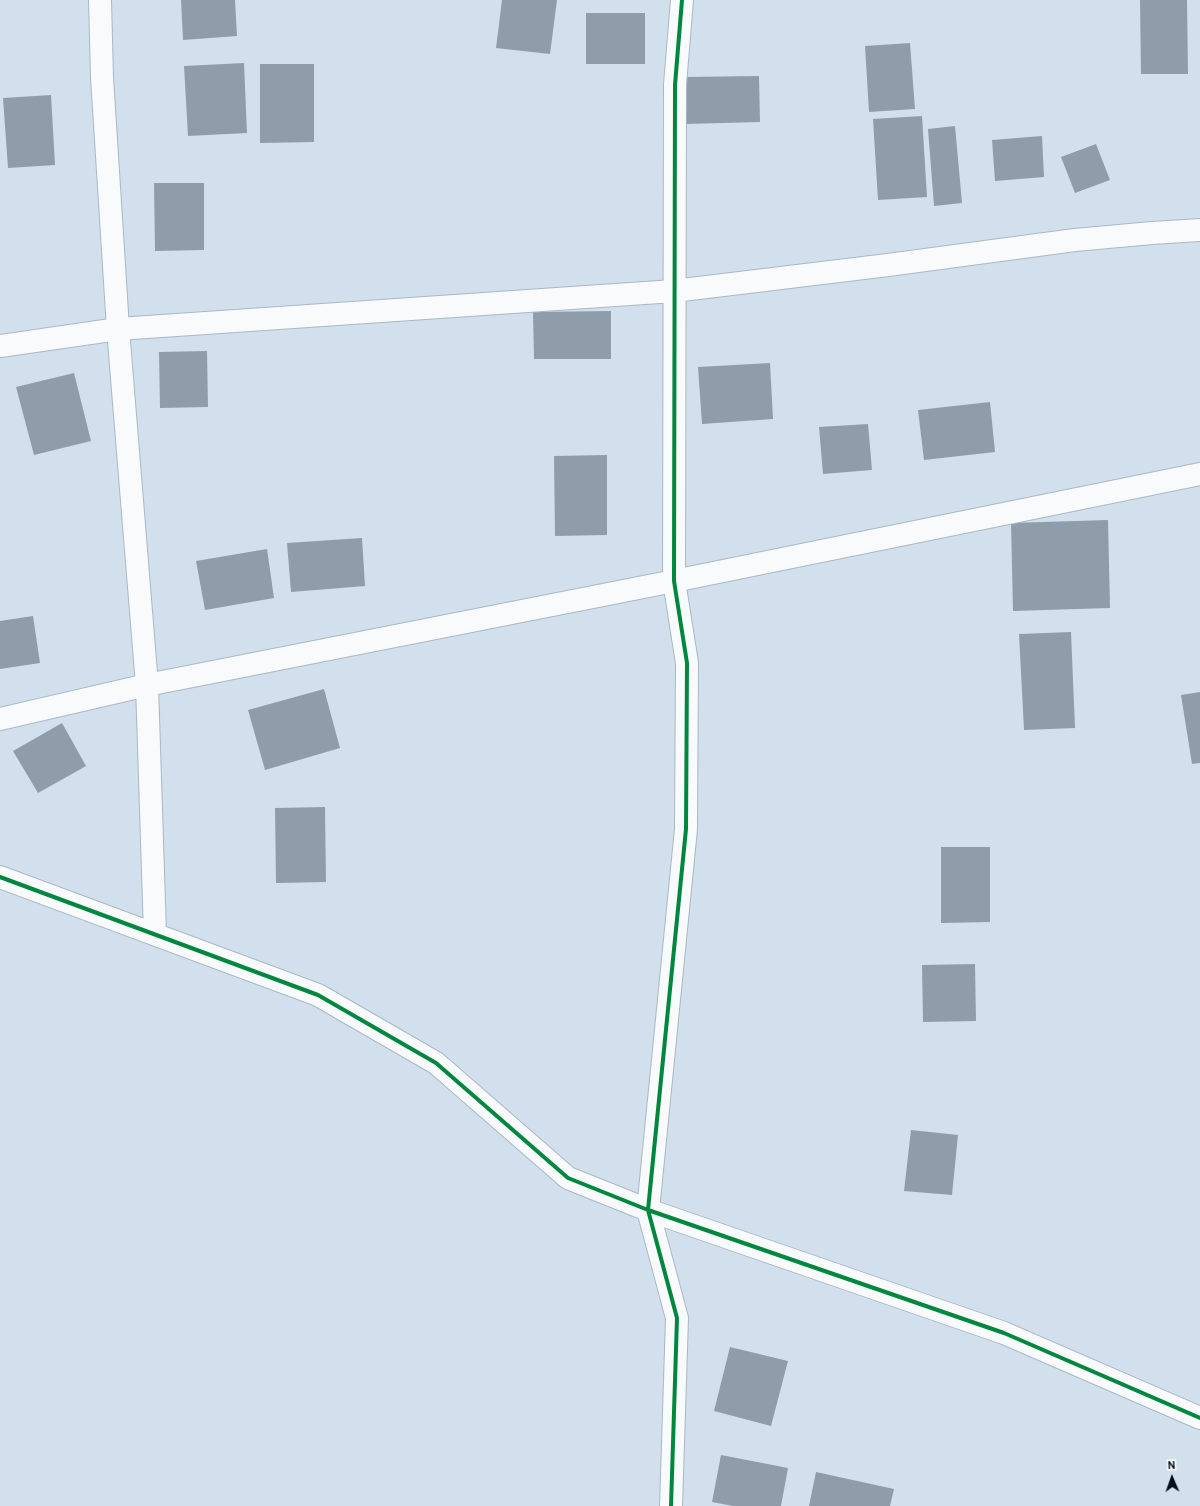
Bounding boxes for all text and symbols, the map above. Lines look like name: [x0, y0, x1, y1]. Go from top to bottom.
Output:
north arrow: [1152, 1458, 1192, 1498]
text: N: [1167, 1459, 1176, 1473]

